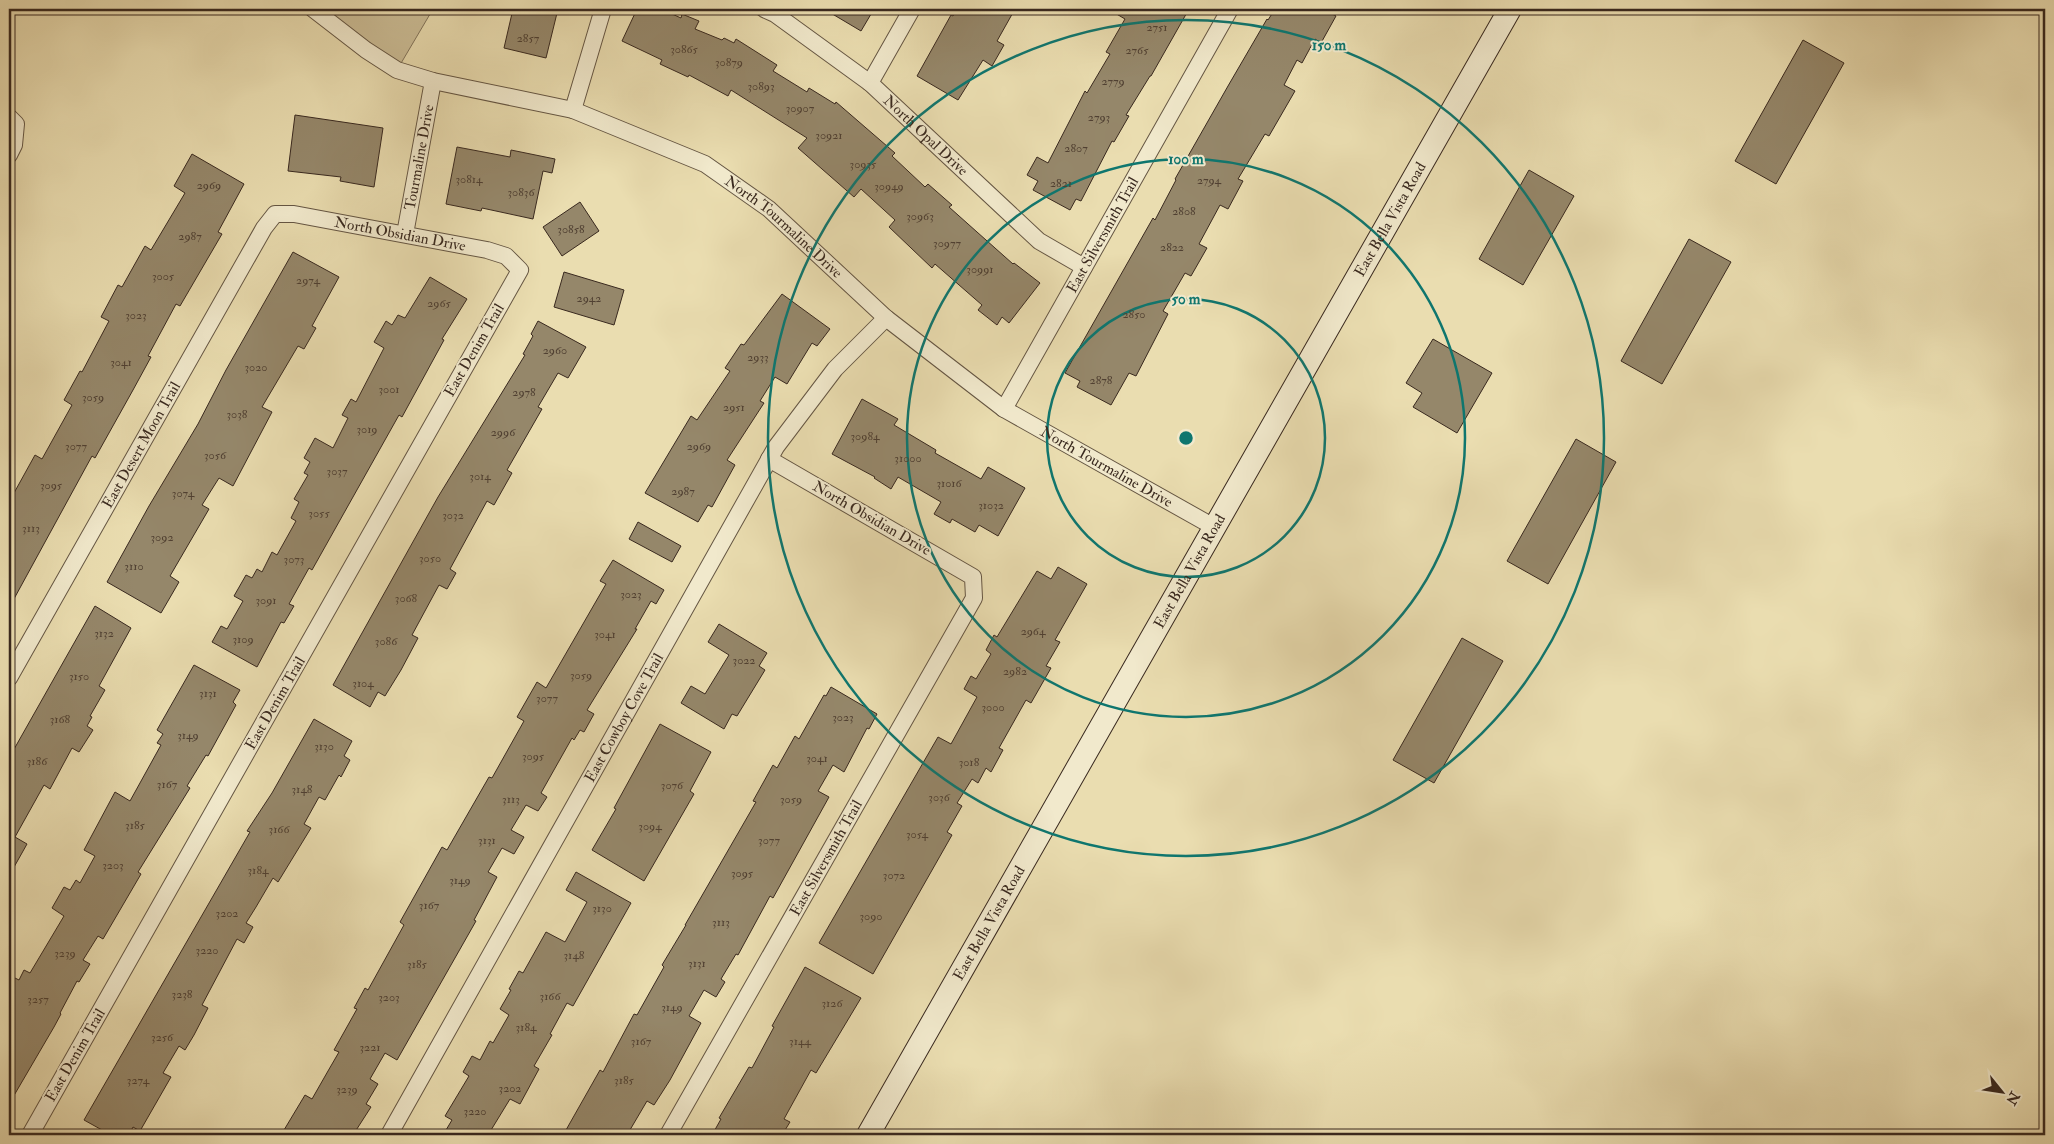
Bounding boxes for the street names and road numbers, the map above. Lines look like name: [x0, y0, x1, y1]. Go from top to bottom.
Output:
street label: North Opal Drive: [879, 91, 972, 180]
street label: Tourmaline Drive: [401, 103, 439, 212]
street label: East Bella Vista Road: [1350, 158, 1431, 280]
street label: North Tourmaline Drive: [721, 172, 846, 282]
street label: East Silversmith Trail: [1063, 174, 1143, 296]
street label: North Obsidian Drive: [333, 213, 467, 256]
street label: East Denim Trail: [440, 300, 509, 400]
street label: East Desert Moon Trail: [98, 378, 185, 512]
street label: North Tourmaline Drive: [1037, 422, 1176, 512]
street label: North Obsidian Drive: [809, 477, 934, 560]
street label: East Bella Vista Road: [1150, 510, 1230, 632]
street label: East Cowboy Cove Trail: [580, 650, 668, 786]
street label: East Denim Trail: [241, 653, 310, 753]
street label: East Silversmith Trail: [786, 797, 867, 919]
street label: East Bella Vista Road: [949, 862, 1030, 984]
street label: East Denim Trail: [41, 1005, 110, 1105]

